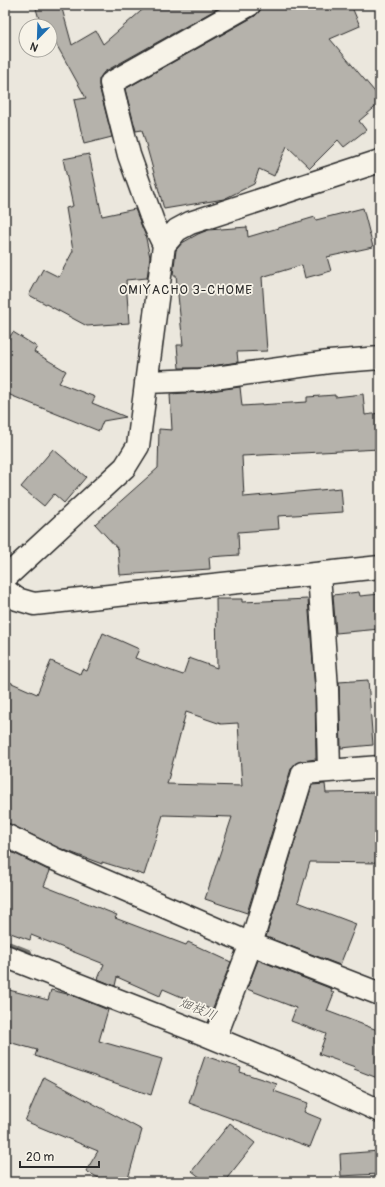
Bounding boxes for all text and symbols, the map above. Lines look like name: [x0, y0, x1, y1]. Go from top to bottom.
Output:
north arrow: [18, 18, 58, 58]
text: N: [28, 39, 40, 54]
district label: OMIYACHO 3-CHOME: [119, 282, 253, 298]
water label: 畑枝川: [177, 994, 219, 1024]
scale bar: [20, 1143, 99, 1169]
text: 20 m: [26, 1150, 55, 1165]

